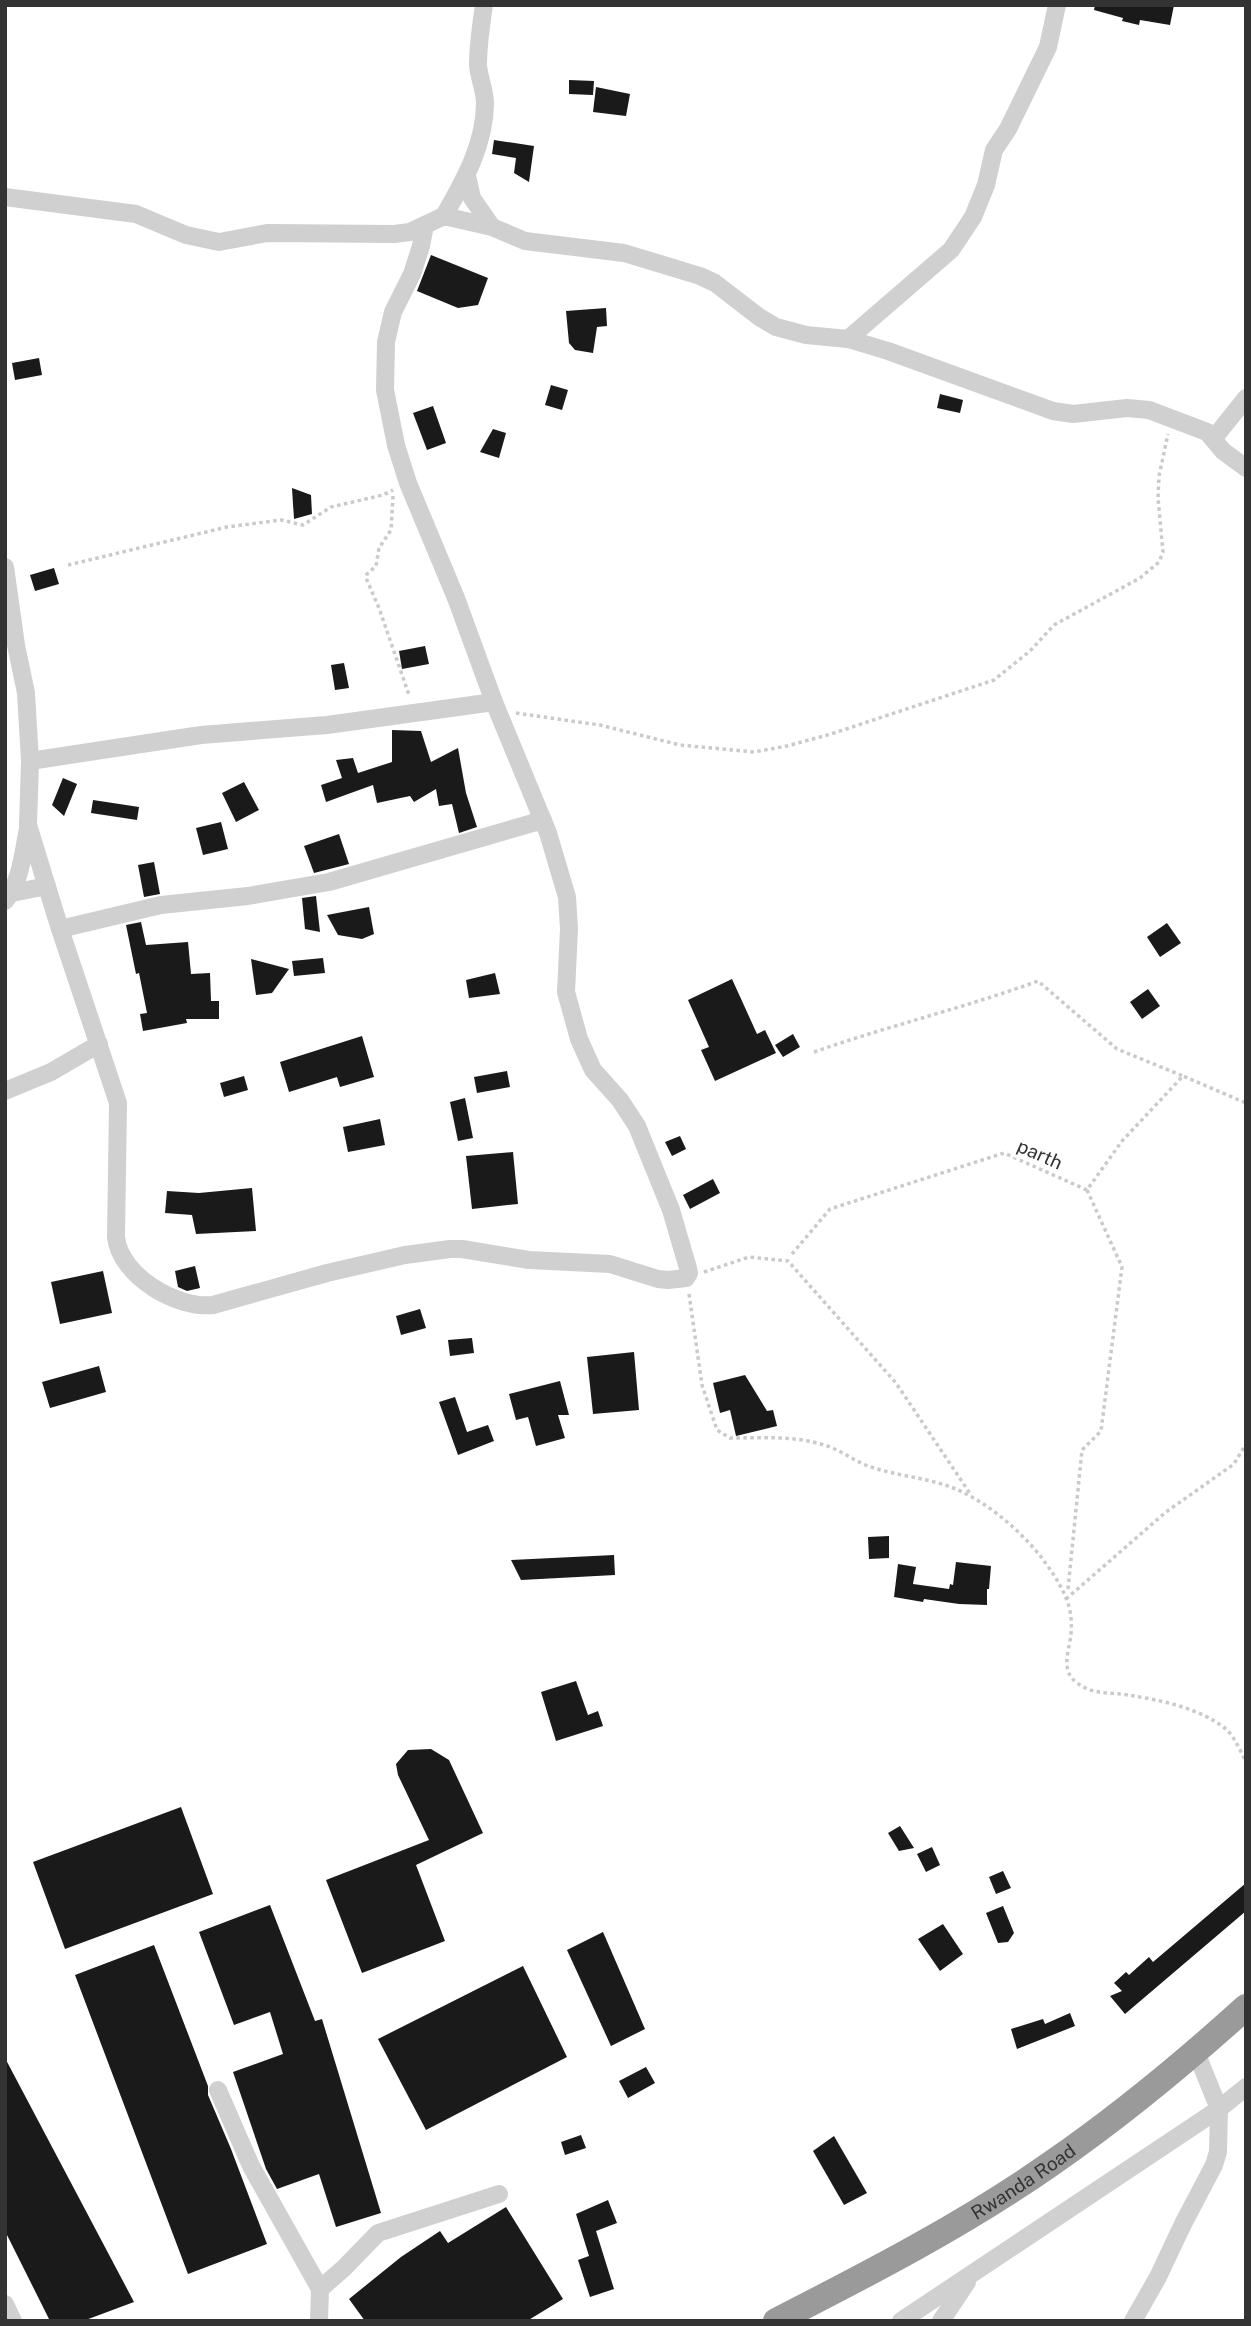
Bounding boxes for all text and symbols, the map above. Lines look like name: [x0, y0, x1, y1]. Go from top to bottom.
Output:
street label: parth: [1014, 1134, 1066, 1174]
street label: Rwanda Road: [967, 2139, 1080, 2224]

